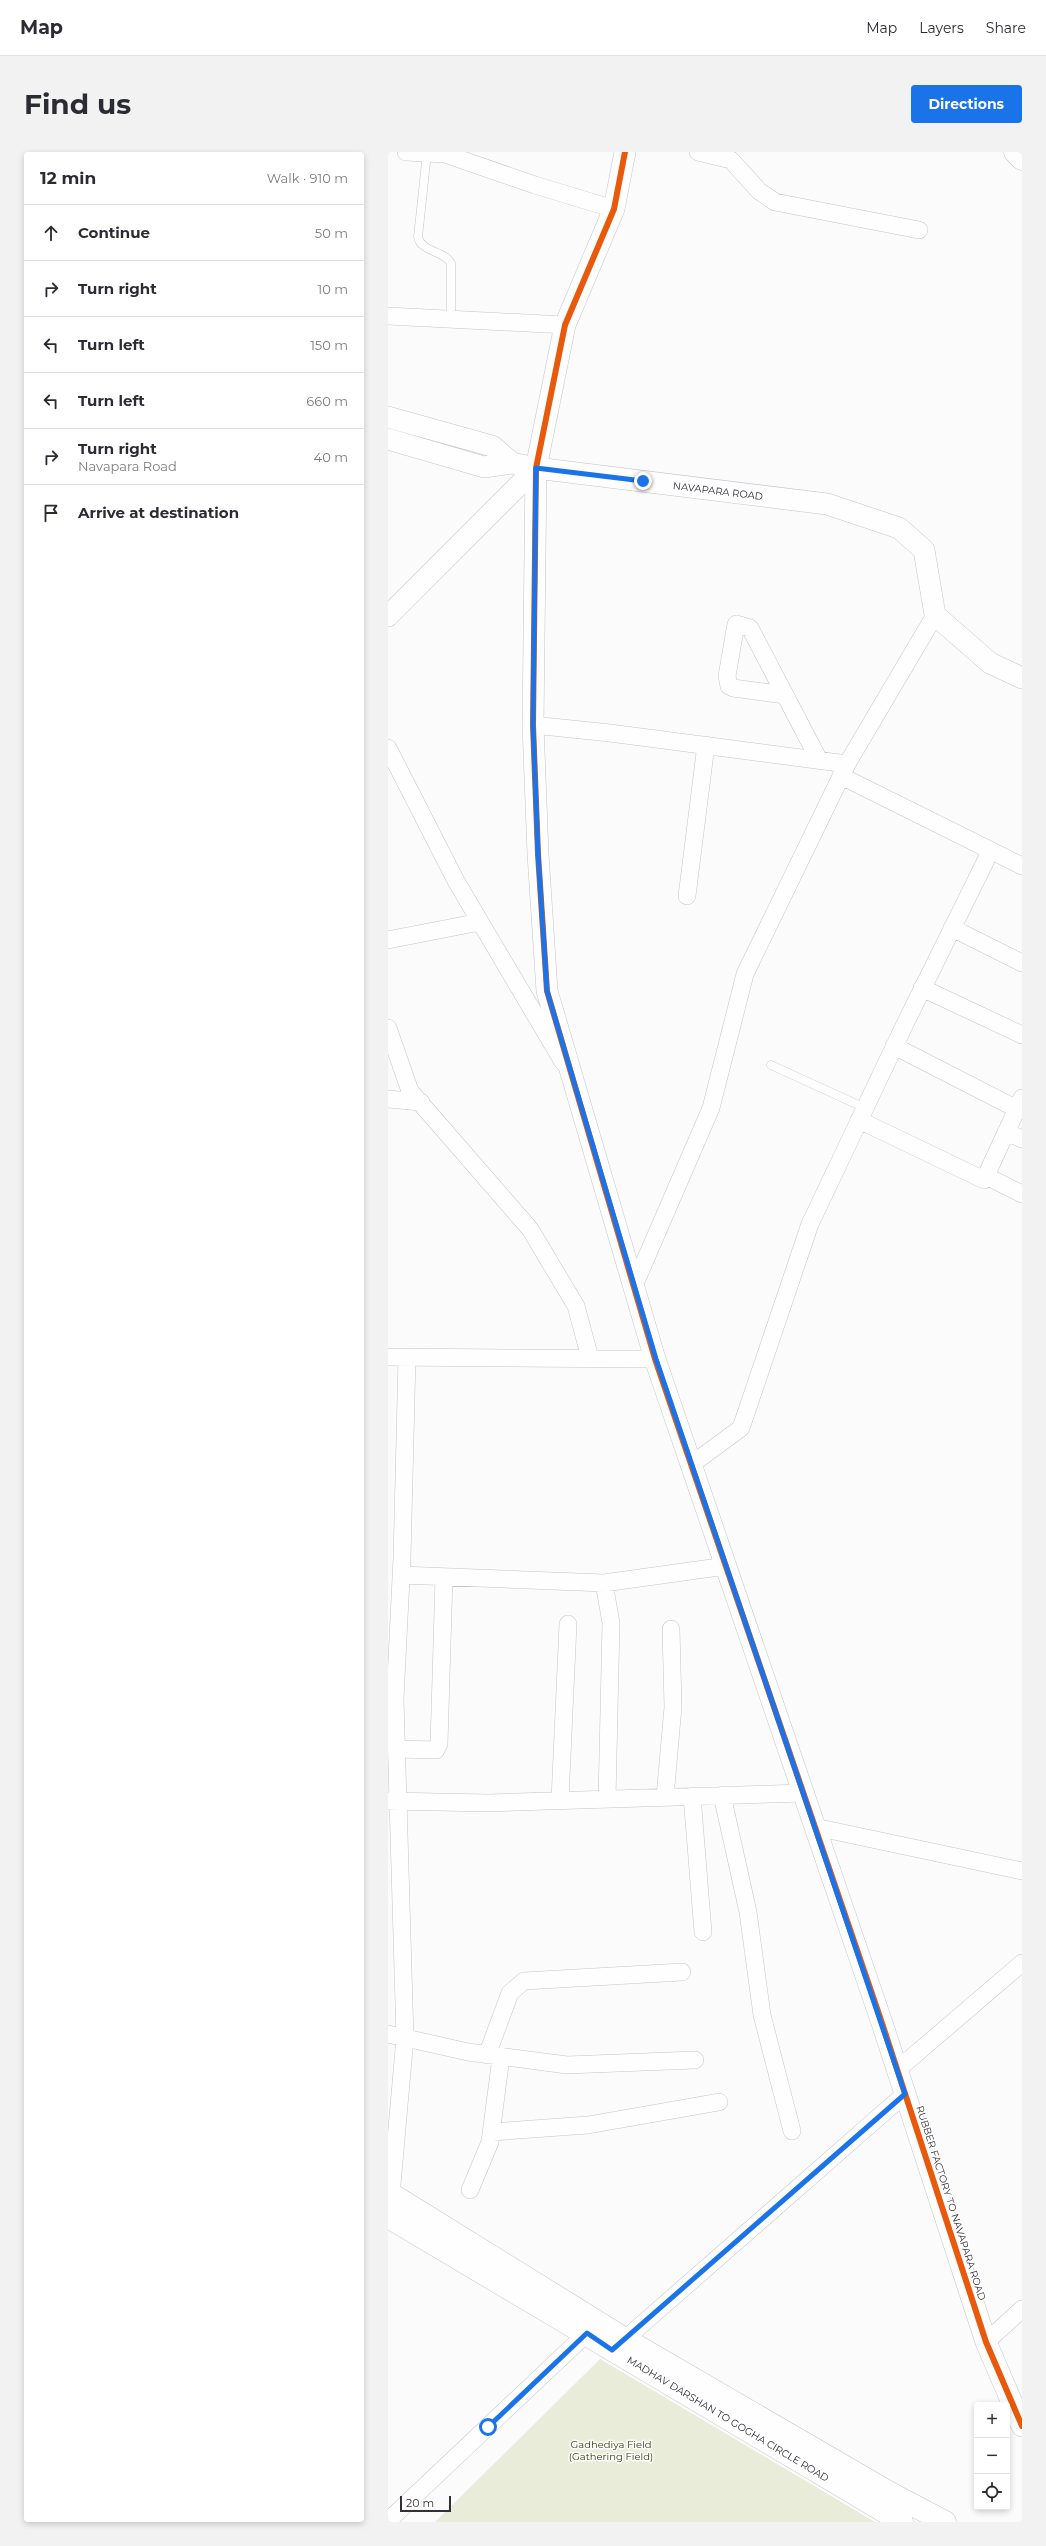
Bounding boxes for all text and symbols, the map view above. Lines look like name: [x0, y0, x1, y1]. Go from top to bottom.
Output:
text: Map: [20, 16, 63, 39]
text: Map: [866, 19, 897, 37]
text: Layers: [919, 19, 964, 37]
text: Share: [986, 19, 1026, 37]
button: Directions: [911, 85, 1022, 123]
text: Find us: [24, 87, 131, 121]
text: 12 min: [40, 168, 96, 188]
text: Walk · 910 m: [267, 170, 348, 186]
icon: ahead: [40, 222, 62, 244]
text: Continue: [78, 223, 150, 242]
text: 50 m: [315, 225, 348, 241]
icon: right: [40, 278, 62, 300]
text: Turn right: [78, 279, 157, 298]
text: 10 m: [318, 281, 348, 297]
icon: left: [40, 334, 62, 356]
text: Turn left: [78, 335, 145, 354]
text: 150 m: [310, 337, 348, 353]
icon: left: [40, 390, 62, 412]
text: Turn left: [78, 391, 145, 410]
text: 660 m: [306, 393, 348, 409]
text: Turn right: [78, 439, 157, 458]
icon: right: [40, 446, 62, 468]
text: 40 m: [314, 449, 348, 465]
text: Navapara Road: [78, 458, 177, 474]
route end: [634, 472, 652, 490]
street label: NAVAPARA ROAD: [672, 479, 764, 503]
icon: arrive: [40, 502, 62, 524]
text: Arrive at destination: [78, 503, 239, 522]
street label: RUBBER FACTORY TO NAVAPARA ROAD: [913, 2104, 989, 2302]
street label: MADHAV DARSHAN TO GOGHA CIRCLE ROAD: [625, 2353, 831, 2485]
map controls: [974, 2402, 1010, 2510]
button: +: [974, 2402, 1010, 2438]
route start: [479, 2418, 497, 2436]
park label: Gadhediya Field (Gathering Field): [569, 2438, 653, 2463]
button: −: [974, 2438, 1010, 2474]
button: locate: [974, 2474, 1010, 2510]
scale bar: [400, 2494, 451, 2513]
text: 20 m: [406, 2496, 434, 2510]

